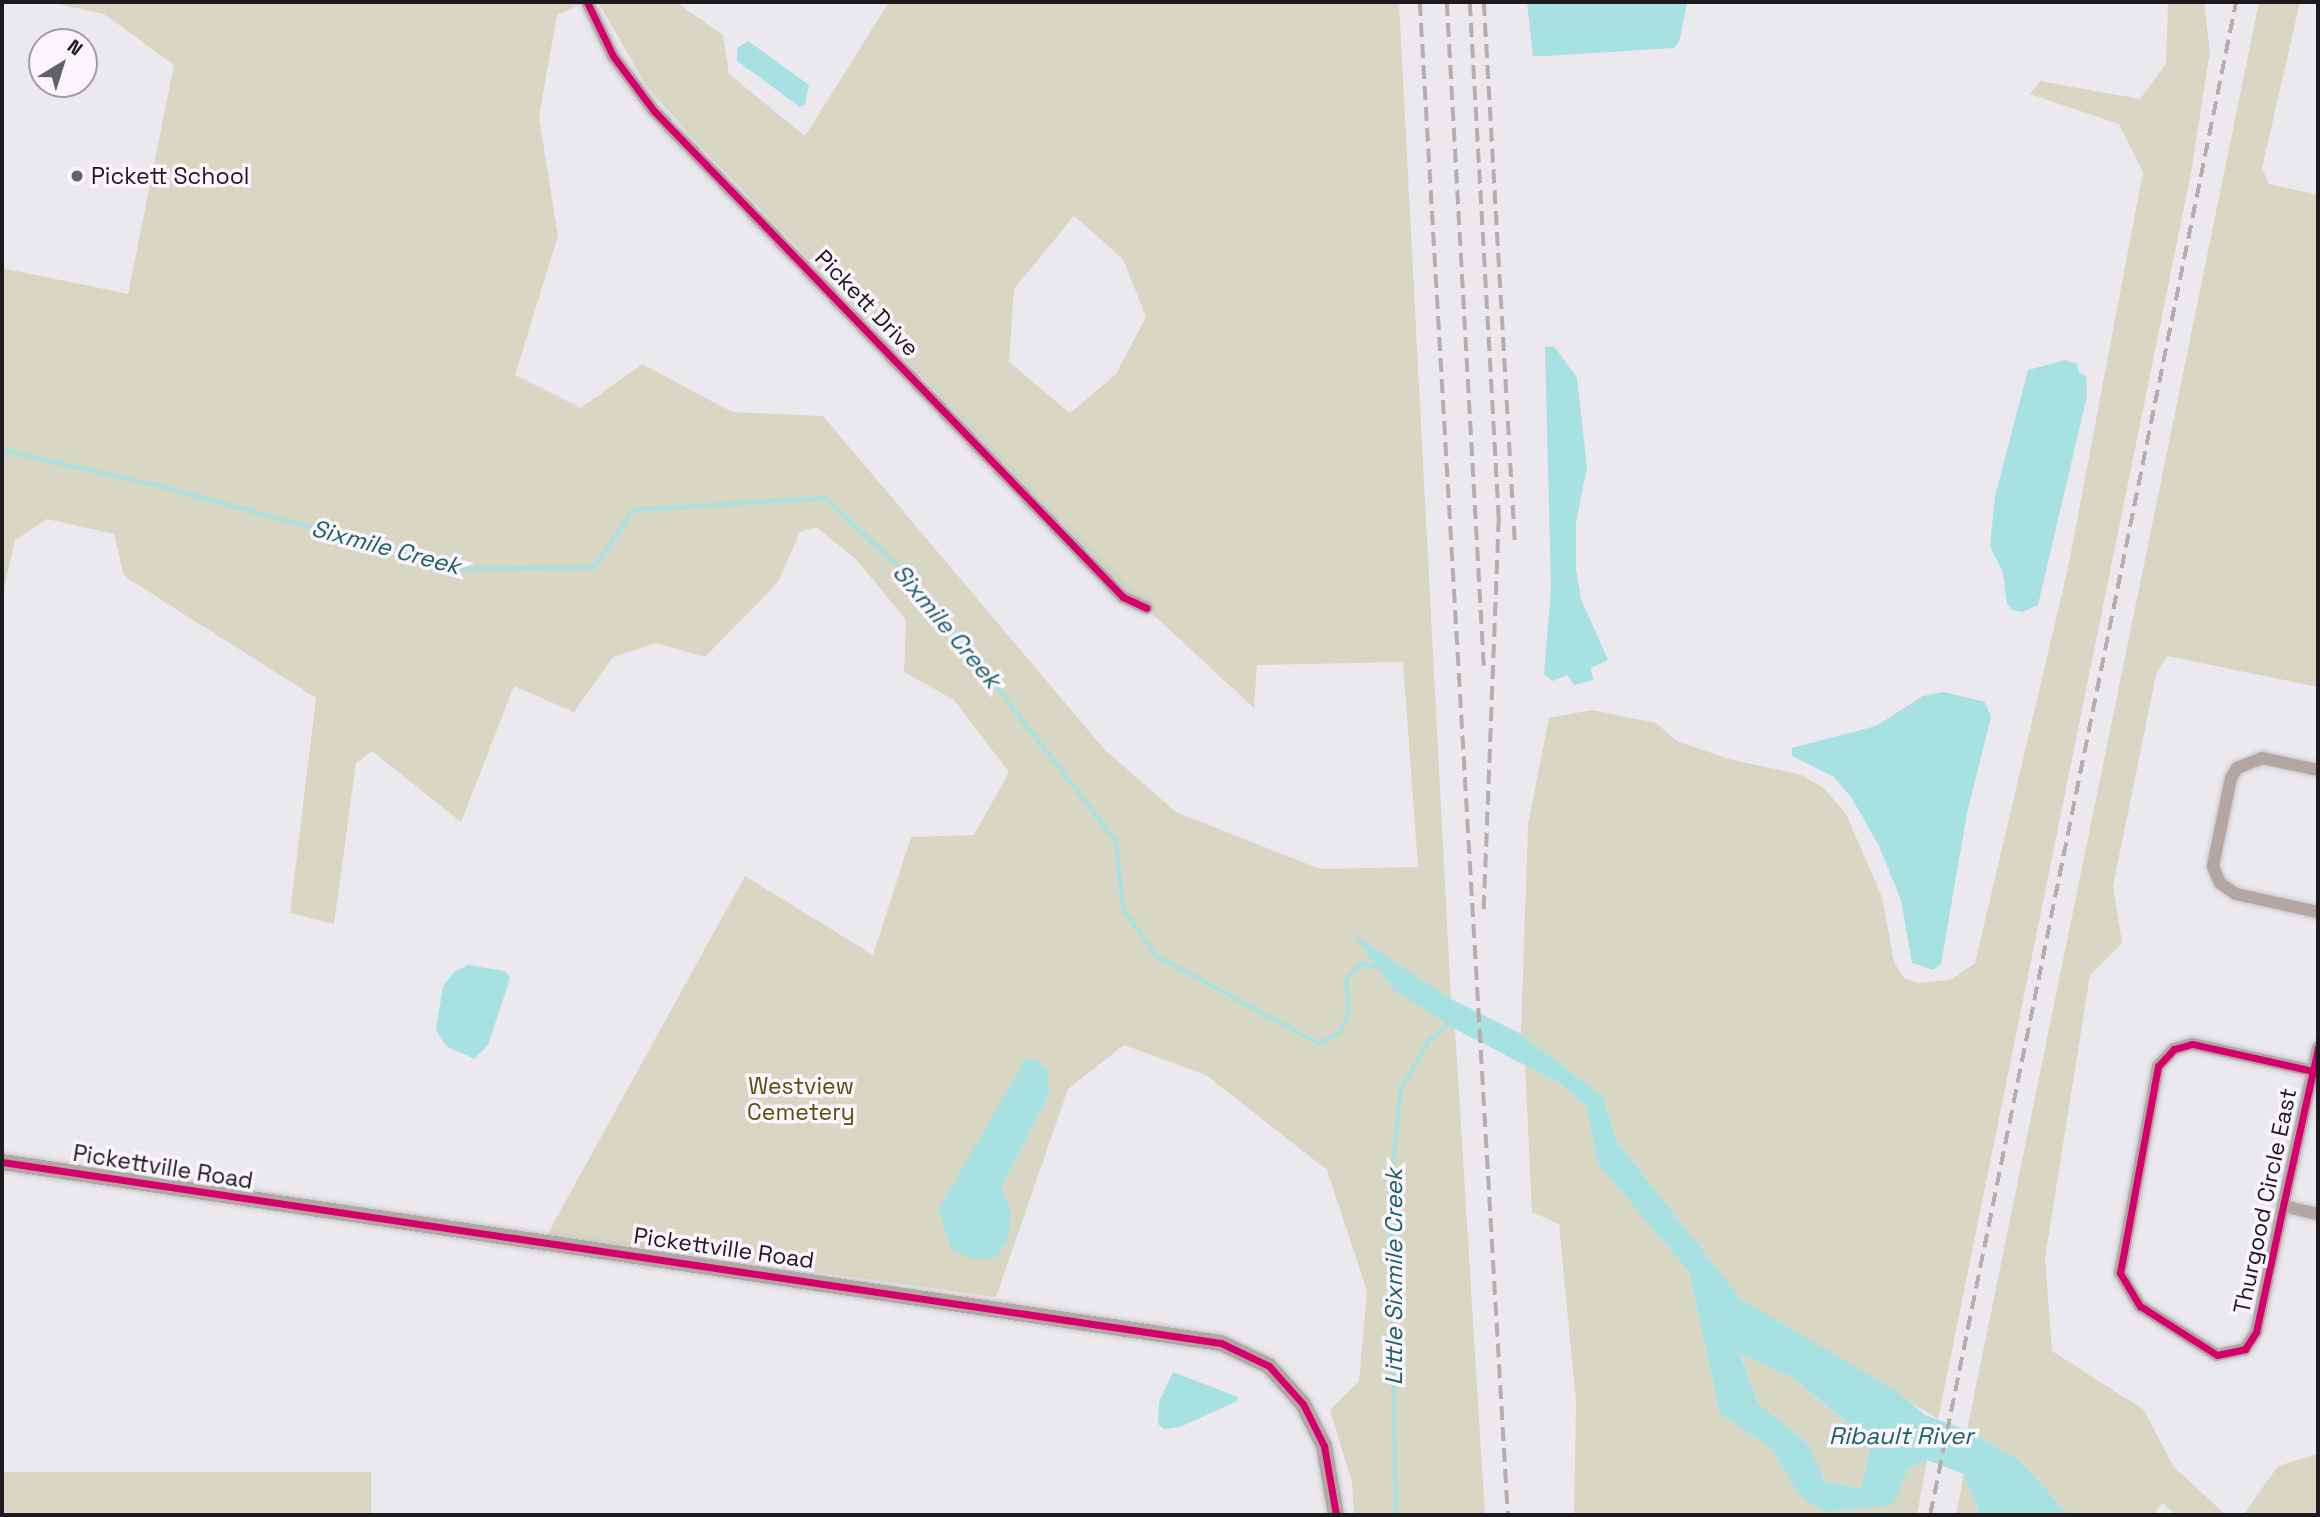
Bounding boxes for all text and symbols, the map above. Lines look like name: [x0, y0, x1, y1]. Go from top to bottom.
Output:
north arrow: [28, 28, 98, 98]
text: N: [62, 34, 88, 61]
place label: Pickett School: [91, 162, 250, 190]
marker: Pickett School: [69, 168, 85, 184]
street label: Pickett Drive: [809, 244, 925, 362]
water label: Sixmile Creek: [308, 513, 464, 581]
water label: Sixmile Creek: [887, 558, 1007, 694]
park label: Westview Cemetery: [747, 1072, 855, 1126]
street label: Thurgood Circle East: [2228, 1086, 2302, 1316]
street label: Pickettville Road: [71, 1139, 255, 1195]
water label: Little Sixmile Creek: [1380, 1169, 1408, 1385]
street label: Pickettville Road: [632, 1222, 816, 1274]
water label: Ribault River: [1829, 1422, 1973, 1450]

